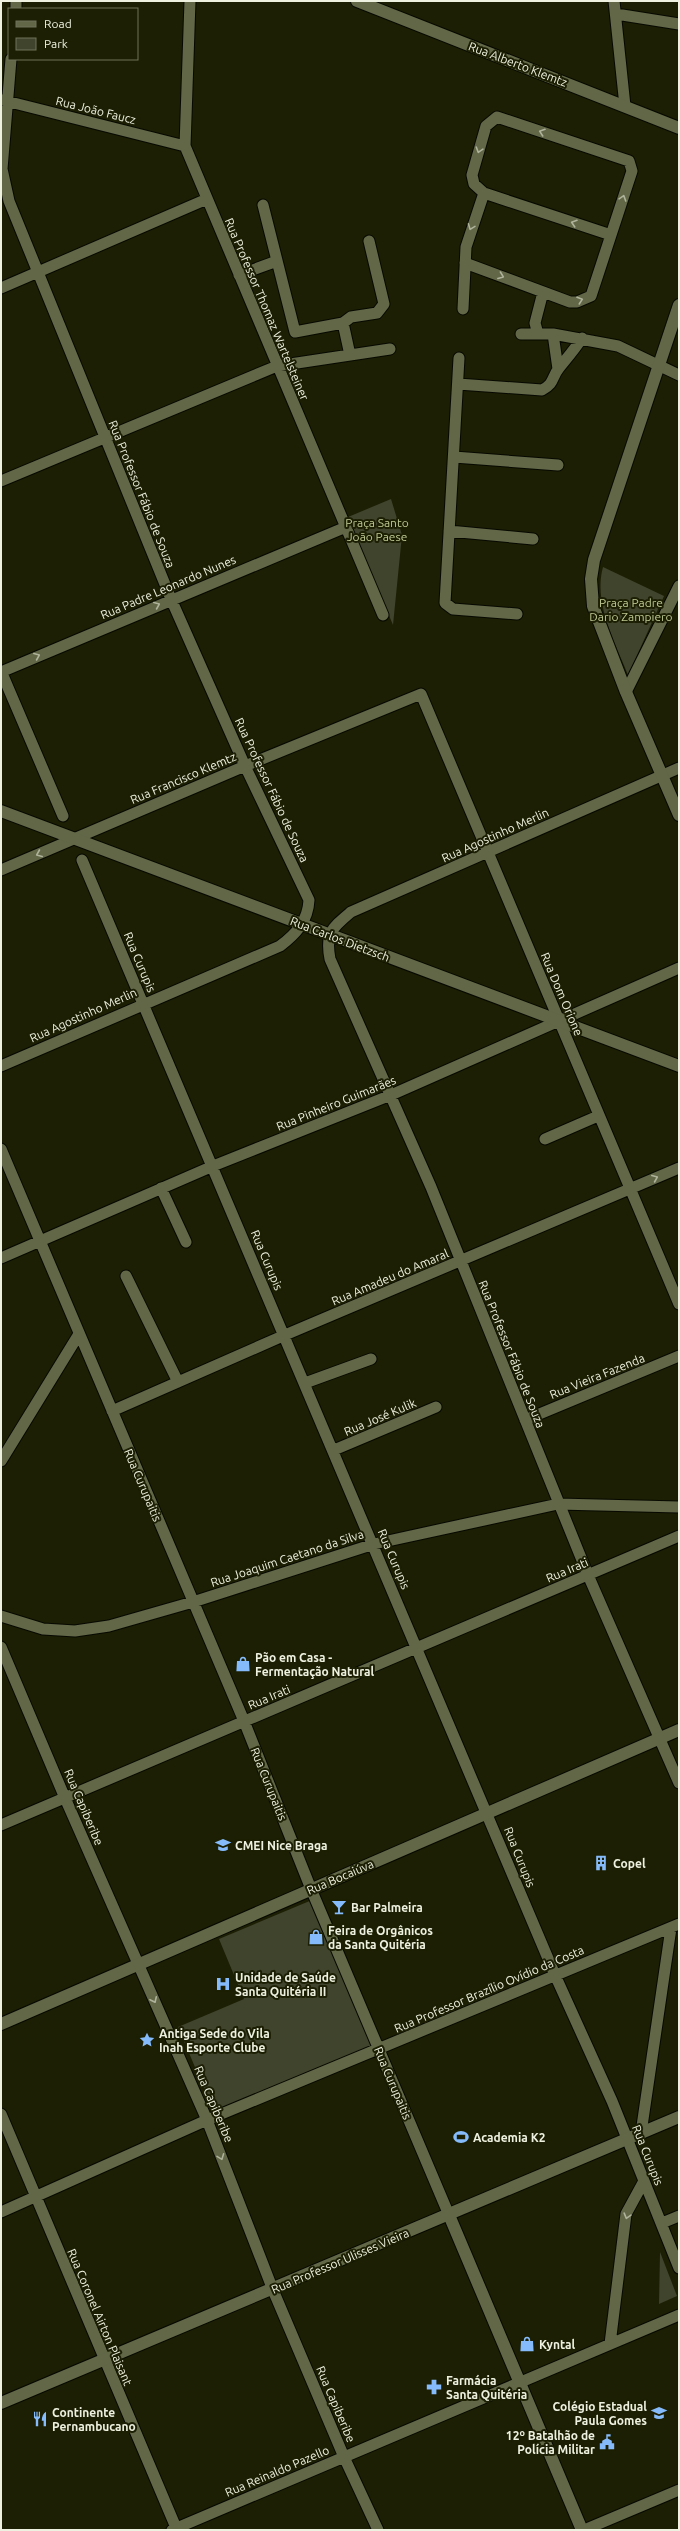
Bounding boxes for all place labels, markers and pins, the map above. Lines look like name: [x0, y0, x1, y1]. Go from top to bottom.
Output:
place label: Pão em Casa - Fermentação Natural: [255, 1651, 375, 1680]
shop icon: Pão em Casa - Fermentação Natural: [234, 1655, 252, 1673]
school or university icon: CMEI Nice Braga: [214, 1836, 232, 1854]
place label: CMEI Nice Braga: [235, 1839, 328, 1852]
building icon: Copel: [592, 1854, 610, 1872]
place label: Copel: [613, 1857, 646, 1870]
bar icon: Bar Palmeira: [330, 1898, 348, 1916]
place label: Bar Palmeira: [351, 1901, 423, 1914]
place label: Feira de Orgânicos da Santa Quitéria: [328, 1924, 433, 1951]
shop icon: Feira de Orgânicos da Santa Quitéria: [307, 1928, 325, 1946]
place label: Unidade de Saúde Santa Quitéria II: [235, 1971, 336, 1998]
hospital icon: Unidade de Saúde Santa Quitéria II: [214, 1975, 232, 1993]
place label: Antiga Sede do Vila Inah Esporte Clube: [159, 2027, 270, 2054]
place icon: Antiga Sede do Vila Inah Esporte Clube: [138, 2031, 156, 2049]
sports icon: Academia K2: [452, 2128, 470, 2146]
place label: Academia K2: [473, 2131, 546, 2144]
shop icon: Kyntal: [518, 2335, 536, 2353]
place label: Kyntal: [539, 2338, 575, 2351]
place label: Farmácia Santa Quitéria: [446, 2374, 527, 2401]
pharmacy icon: Farmácia Santa Quitéria: [425, 2378, 443, 2396]
place label: Colégio Estadual Paula Gomes: [553, 2400, 647, 2427]
school or university icon: Colégio Estadual Paula Gomes: [650, 2404, 668, 2422]
place label: Continente Pernambucano: [52, 2406, 136, 2433]
restaurant icon: Continente Pernambucano: [31, 2410, 49, 2428]
place label: 12º Batalhão de Polícia Militar: [506, 2429, 595, 2456]
public building icon: 12º Batalhão de Polícia Militar: [598, 2433, 616, 2451]

